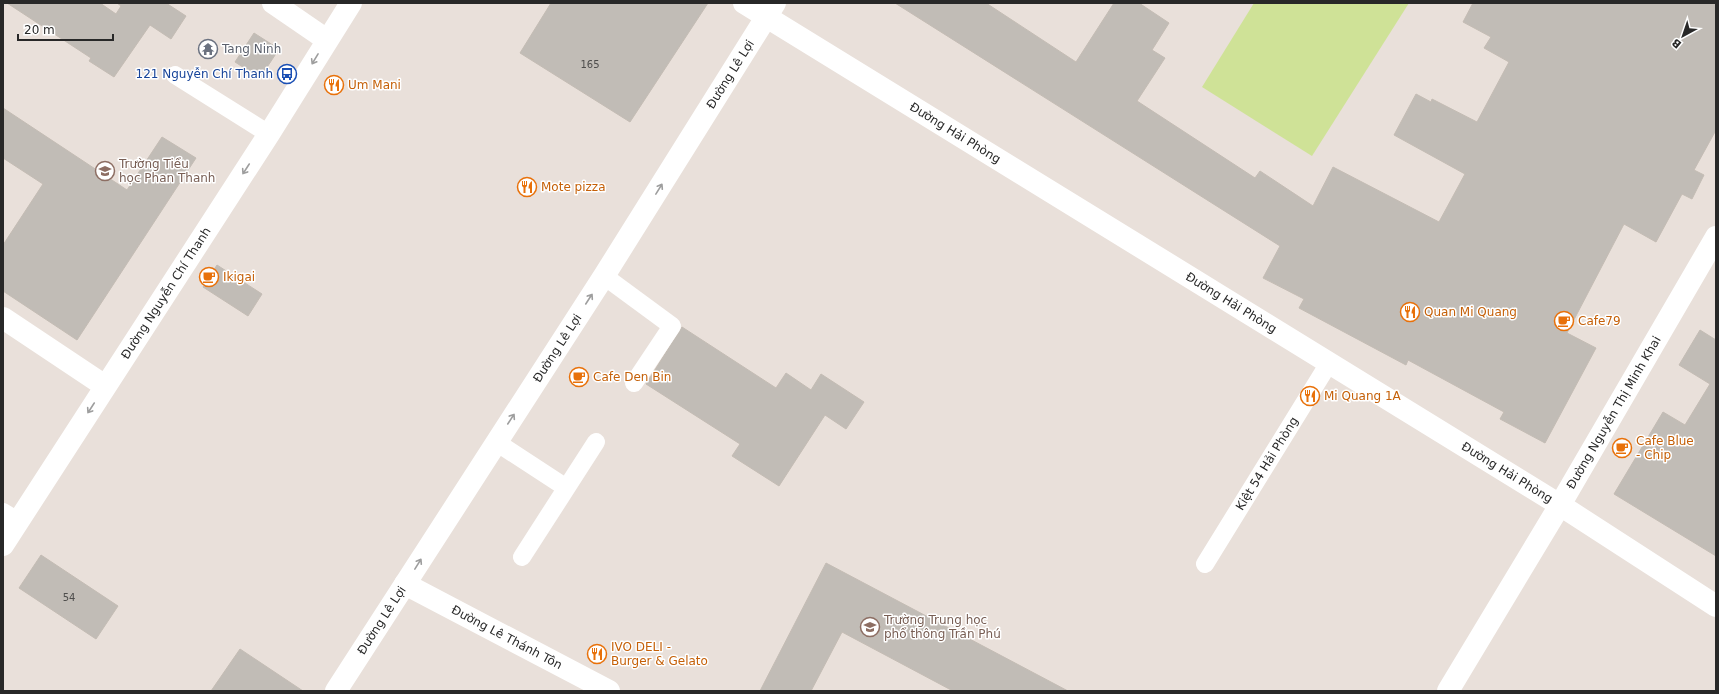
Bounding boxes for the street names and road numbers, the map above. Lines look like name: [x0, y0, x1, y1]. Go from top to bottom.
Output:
street label: Đường Lê Lợi: [704, 37, 757, 111]
street label: Đường Hải Phòng: [907, 100, 1003, 166]
street label: Đường Nguyễn Chí Thanh: [118, 225, 214, 362]
street label: Đường Hải Phòng: [1183, 269, 1279, 336]
street label: Đường Lê Lợi: [530, 312, 584, 385]
street label: Đường Nguyễn Thị Minh Khai: [1564, 334, 1664, 492]
street label: Kiệt 54 Hải Phòng: [1233, 414, 1301, 513]
street label: Đường Hải Phòng: [1459, 439, 1555, 506]
street label: Đường Lê Lợi: [354, 584, 409, 657]
street label: Đường Lê Thánh Tôn: [449, 603, 565, 672]

